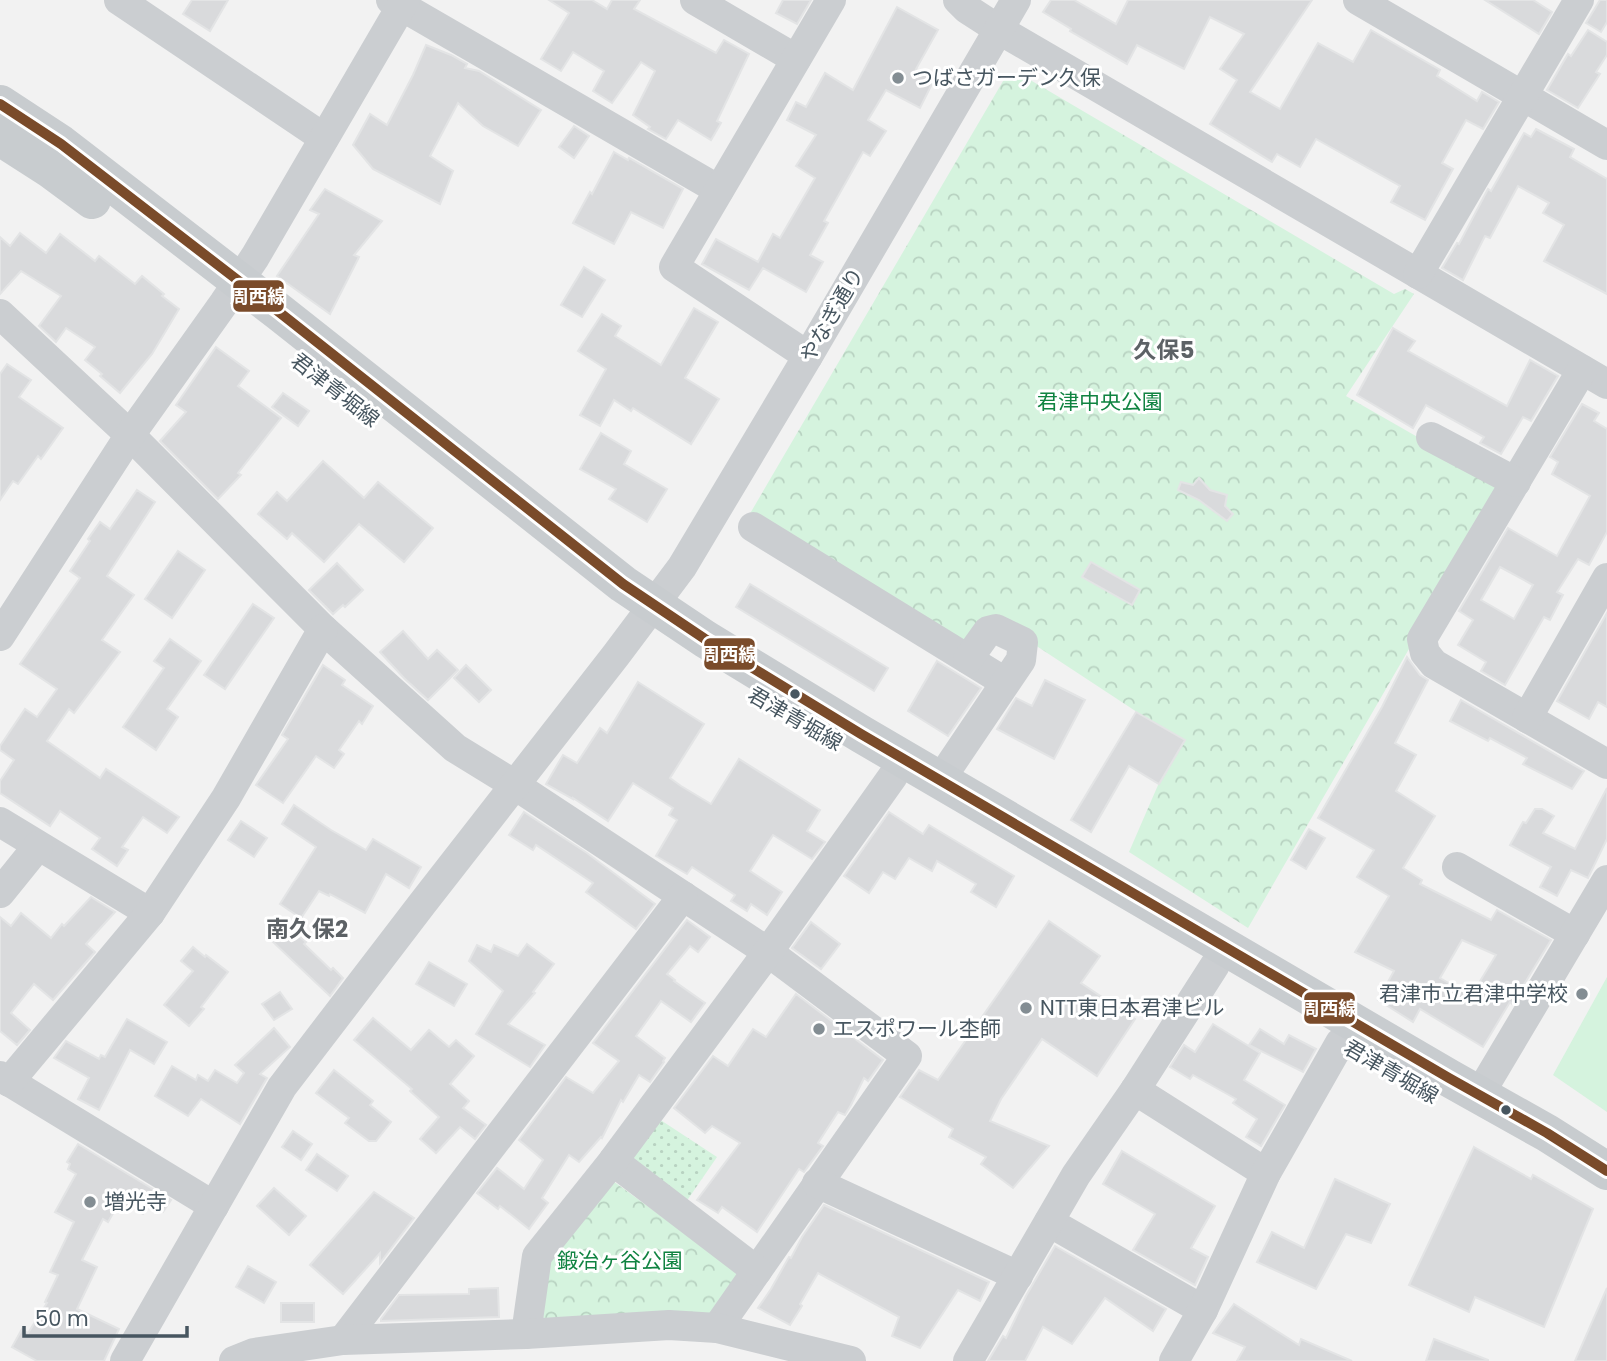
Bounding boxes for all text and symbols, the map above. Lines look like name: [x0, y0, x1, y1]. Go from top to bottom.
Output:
place label: つばさガーデン久保: [912, 63, 1101, 92]
marker: つばさガーデン久保: [890, 70, 906, 86]
street label: やなぎ通り: [793, 262, 870, 367]
line badge: 周西線: [232, 279, 285, 313]
text: 周西線: [229, 283, 287, 310]
district label: 久保5: [1134, 334, 1194, 366]
street label: 君津青堀線: [285, 346, 386, 433]
park label: 君津中央公園: [1037, 387, 1163, 416]
line badge: 周西線: [703, 637, 756, 671]
text: 周西線: [700, 641, 758, 668]
street label: 君津青堀線: [743, 680, 848, 757]
unlabelled marker: [788, 687, 802, 701]
district label: 南久保2: [266, 913, 348, 945]
place label: 君津市立君津中学校: [1379, 979, 1568, 1008]
marker: 君津市立君津中学校: [1574, 986, 1590, 1002]
line badge: 周西線: [1303, 991, 1356, 1025]
place label: NTT東日本君津ビル: [1040, 993, 1224, 1022]
text: 周西線: [1300, 995, 1358, 1022]
marker: NTT東日本君津ビル: [1018, 1000, 1034, 1016]
place label: エスポワール杢師: [833, 1014, 1001, 1043]
marker: エスポワール杢師: [811, 1021, 827, 1037]
street label: 君津青堀線: [1339, 1033, 1444, 1110]
unlabelled marker: [1499, 1103, 1513, 1117]
place label: 増光寺: [104, 1187, 167, 1216]
marker: 増光寺: [82, 1194, 98, 1210]
park label: 鍛冶ヶ谷公園: [557, 1246, 683, 1275]
scale bar: [24, 1294, 187, 1338]
text: 50 m: [35, 1304, 89, 1333]

